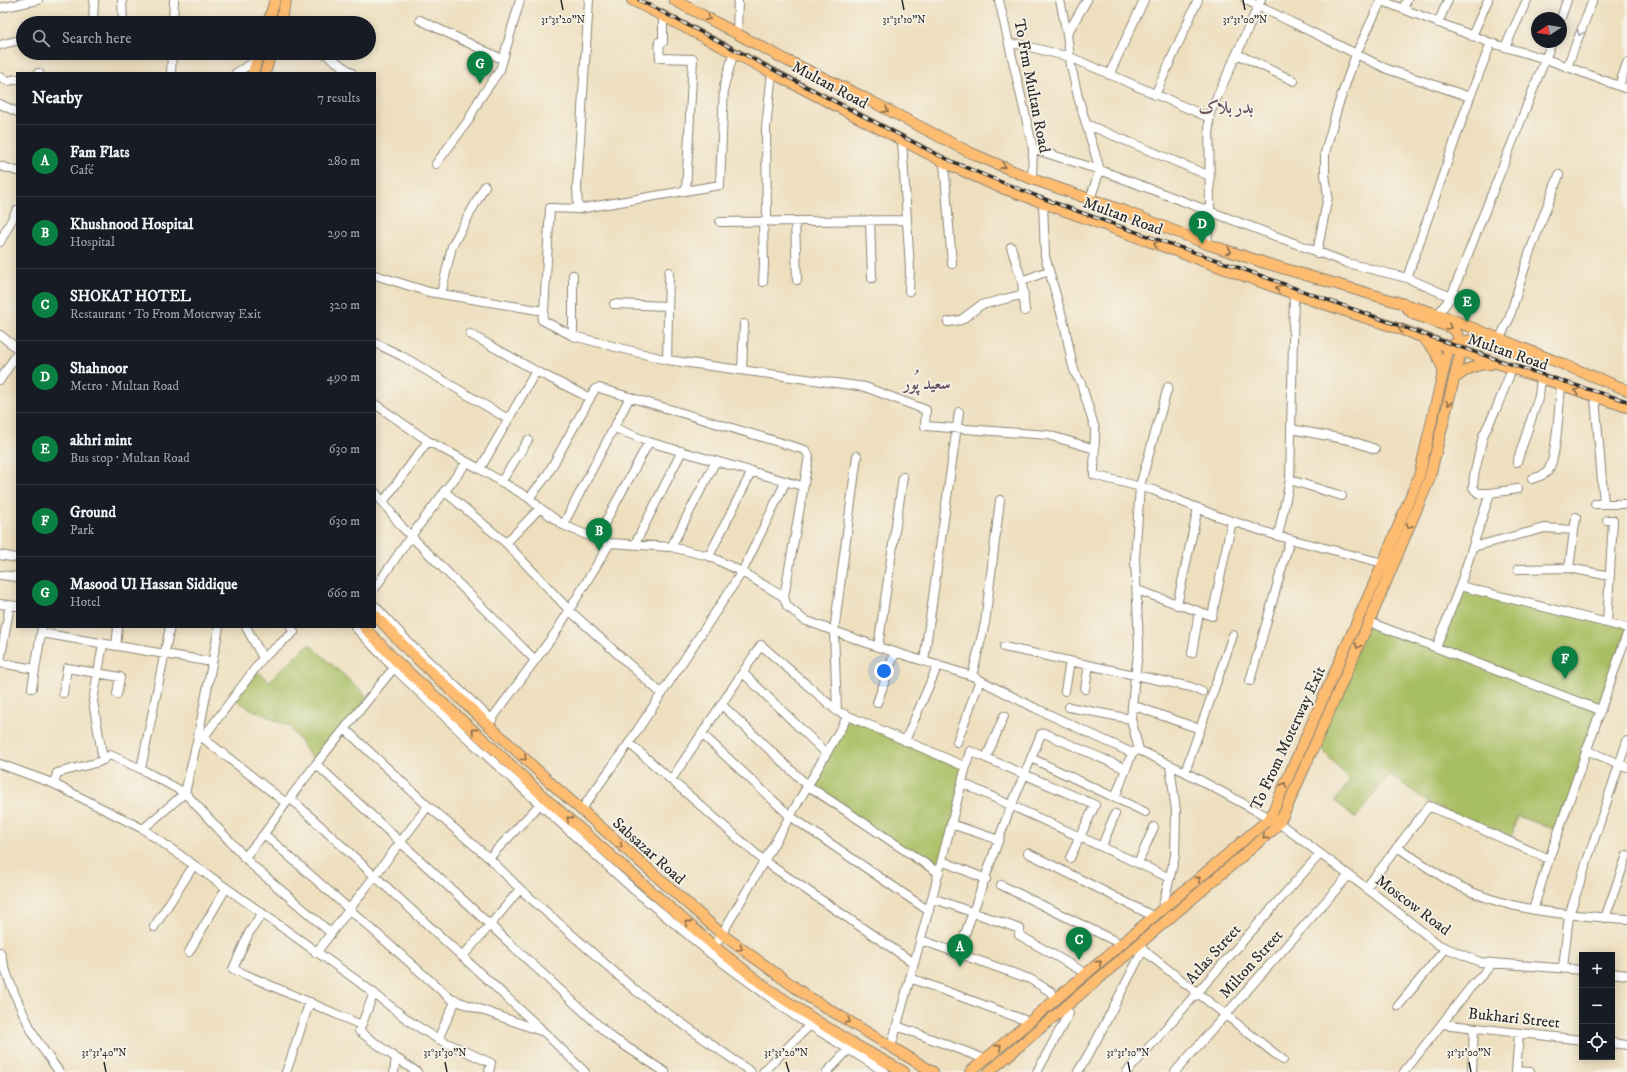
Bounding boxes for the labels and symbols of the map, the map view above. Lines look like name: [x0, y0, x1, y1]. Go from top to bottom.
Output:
north arrow: [1531, 12, 1567, 48]
one-way arrow: [704, 13, 711, 21]
text: 31°31'20"N: [541, 14, 585, 26]
text: 31°31'10"N: [883, 14, 925, 26]
text: 31°31'00"N: [1223, 14, 1267, 26]
street label: To Frm Multan Road: [1009, 17, 1055, 155]
one-way arrow: [1576, 30, 1584, 37]
pin: G: [467, 51, 493, 84]
street label: Multan Road: [788, 57, 872, 113]
district label: بدر بلاک: [1199, 97, 1254, 119]
one-way arrow: [882, 105, 889, 113]
one-way arrow: [999, 162, 1006, 170]
street label: Multan Road: [1080, 192, 1166, 240]
pin: D: [1189, 211, 1215, 244]
one-way arrow: [1152, 240, 1159, 248]
one-way arrow: [1226, 246, 1233, 255]
one-way arrow: [1274, 285, 1281, 293]
pin: E: [1454, 289, 1480, 322]
one-way arrow: [1445, 323, 1452, 331]
one-way arrow: [1398, 326, 1405, 334]
street label: Multan Road: [1465, 329, 1551, 375]
district label: سعید پُور: [901, 369, 951, 396]
one-way arrow: [1573, 388, 1580, 396]
one-way arrow: [1445, 399, 1453, 406]
pin: B: [586, 518, 612, 551]
one-way arrow: [1406, 522, 1414, 529]
one-way arrow: [1355, 641, 1363, 649]
pin: F: [1552, 646, 1578, 679]
your location: [874, 661, 894, 681]
street label: To From Moterway Exit: [1246, 663, 1330, 813]
one-way arrow: [471, 729, 478, 736]
one-way arrow: [519, 753, 527, 761]
one-way arrow: [1279, 782, 1287, 790]
street label: Sabsazar Road: [608, 813, 690, 889]
one-way arrow: [566, 817, 574, 824]
one-way arrow: [1262, 832, 1270, 839]
one-way arrow: [616, 841, 623, 848]
street label: Moscow Road: [1371, 870, 1455, 940]
one-way arrow: [1193, 876, 1201, 883]
street label: Atlas Street: [1181, 920, 1245, 988]
one-way arrow: [685, 921, 693, 928]
street label: Milton Street: [1215, 925, 1287, 1003]
pin: C: [1066, 927, 1092, 960]
pin: A: [947, 934, 973, 967]
one-way arrow: [736, 943, 743, 950]
one-way arrow: [1094, 961, 1102, 968]
street label: Bukhari Street: [1467, 1003, 1561, 1033]
one-way arrow: [844, 1016, 851, 1024]
one-way arrow: [995, 1044, 1002, 1051]
text: 31°31'40"N: [82, 1047, 126, 1059]
text: 31°31'30"N: [424, 1047, 466, 1059]
text: 31°31'20"N: [764, 1047, 808, 1059]
text: 31°31'10"N: [1107, 1047, 1149, 1059]
text: 31°31'00"N: [1447, 1047, 1491, 1059]

